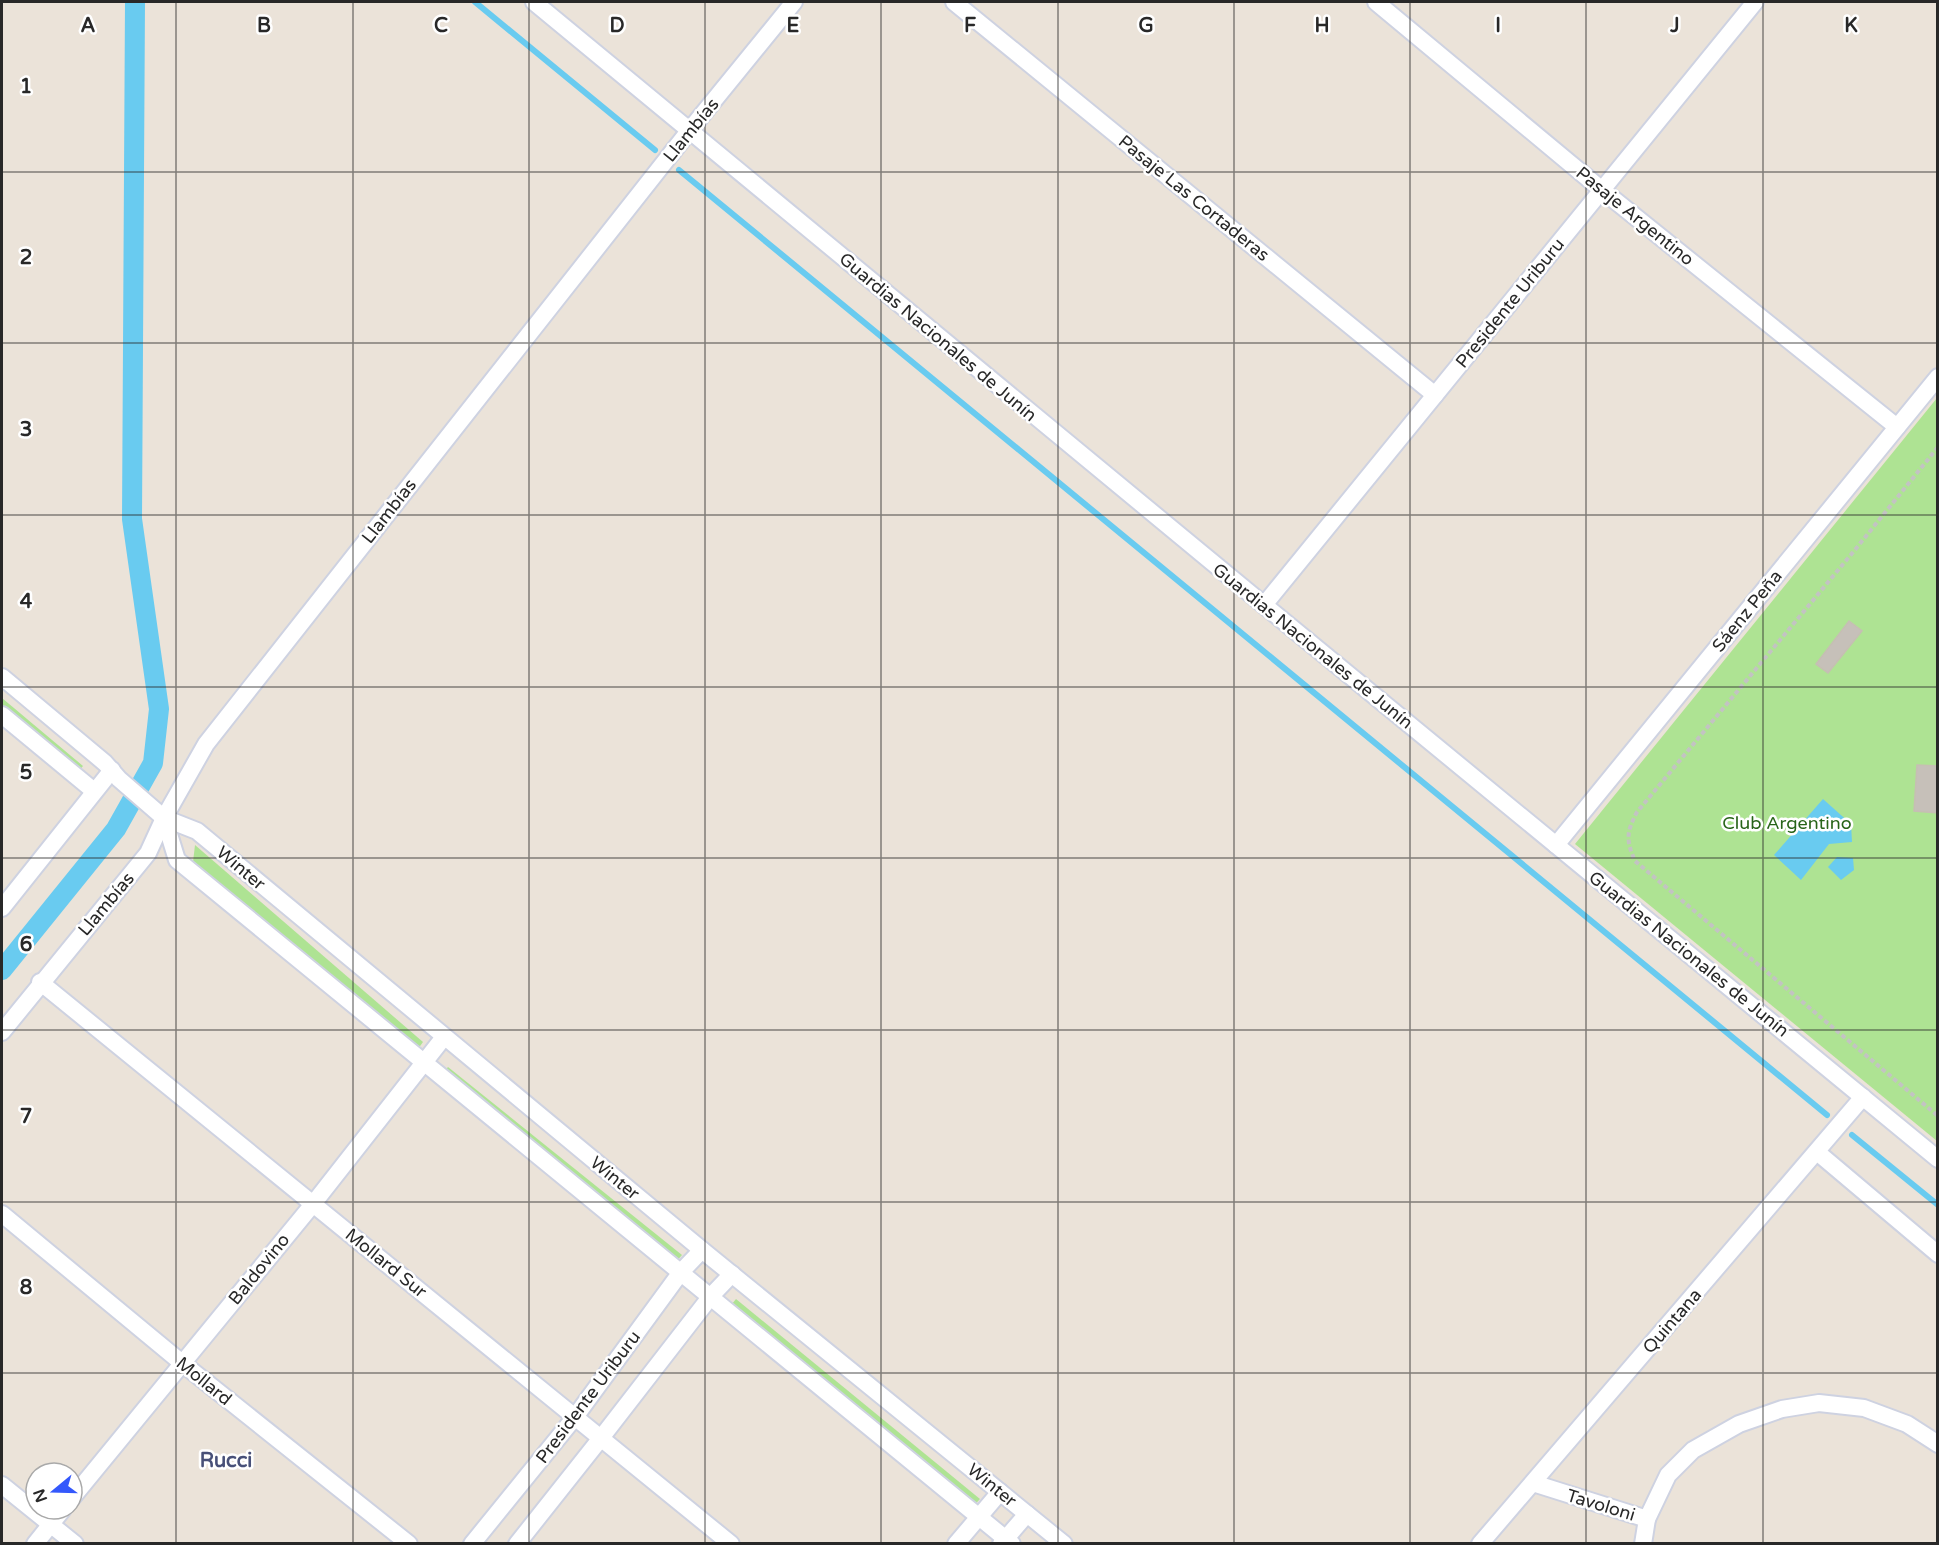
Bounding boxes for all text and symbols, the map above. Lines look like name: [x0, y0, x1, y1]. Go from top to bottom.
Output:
text: A: [81, 14, 96, 38]
text: B: [257, 14, 271, 38]
text: C: [434, 14, 448, 38]
text: D: [609, 14, 625, 38]
text: E: [787, 14, 800, 38]
text: F: [964, 14, 976, 38]
text: G: [1138, 14, 1154, 38]
text: H: [1314, 14, 1330, 38]
text: I: [1495, 14, 1501, 38]
text: J: [1669, 14, 1680, 38]
text: K: [1844, 14, 1858, 38]
text: 1: [20, 75, 32, 99]
street label: Llambías: [659, 94, 723, 166]
street label: Pasaje Las Cortaderas: [1114, 130, 1274, 266]
street label: Pasaje Argentino: [1572, 162, 1698, 270]
street label: Presidente Uriburu: [1451, 234, 1569, 372]
text: 2: [20, 246, 32, 270]
street label: Guardias Nacionales de Junín: [835, 248, 1041, 426]
text: 3: [20, 418, 32, 442]
street label: Llambías: [357, 474, 421, 548]
street label: Guardias Nacionales de Junín: [1208, 558, 1418, 734]
street label: Sáenz Peña: [1707, 566, 1787, 656]
text: 4: [20, 590, 33, 614]
text: 5: [20, 761, 32, 785]
park label: Club Argentino: [1722, 812, 1852, 834]
street label: Winter: [212, 841, 270, 895]
street label: Guardias Nacionales de Junín: [1584, 866, 1794, 1042]
street label: Llambías: [73, 868, 139, 940]
text: 6: [20, 933, 32, 957]
text: 7: [20, 1105, 32, 1129]
street label: Winter: [586, 1151, 644, 1205]
street label: Mollard Sur: [341, 1223, 431, 1303]
street label: Baldovino: [224, 1229, 294, 1309]
text: 8: [20, 1276, 32, 1300]
street label: Quintana: [1638, 1284, 1706, 1358]
street label: Presidente Uriburu: [531, 1326, 645, 1468]
street label: Mollard: [172, 1352, 236, 1410]
district label: Rucci: [200, 1449, 252, 1473]
street label: Winter: [963, 1458, 1021, 1512]
north arrow: [24, 1461, 84, 1521]
street label: Tavoloni: [1564, 1484, 1638, 1526]
text: N: [29, 1486, 52, 1505]

